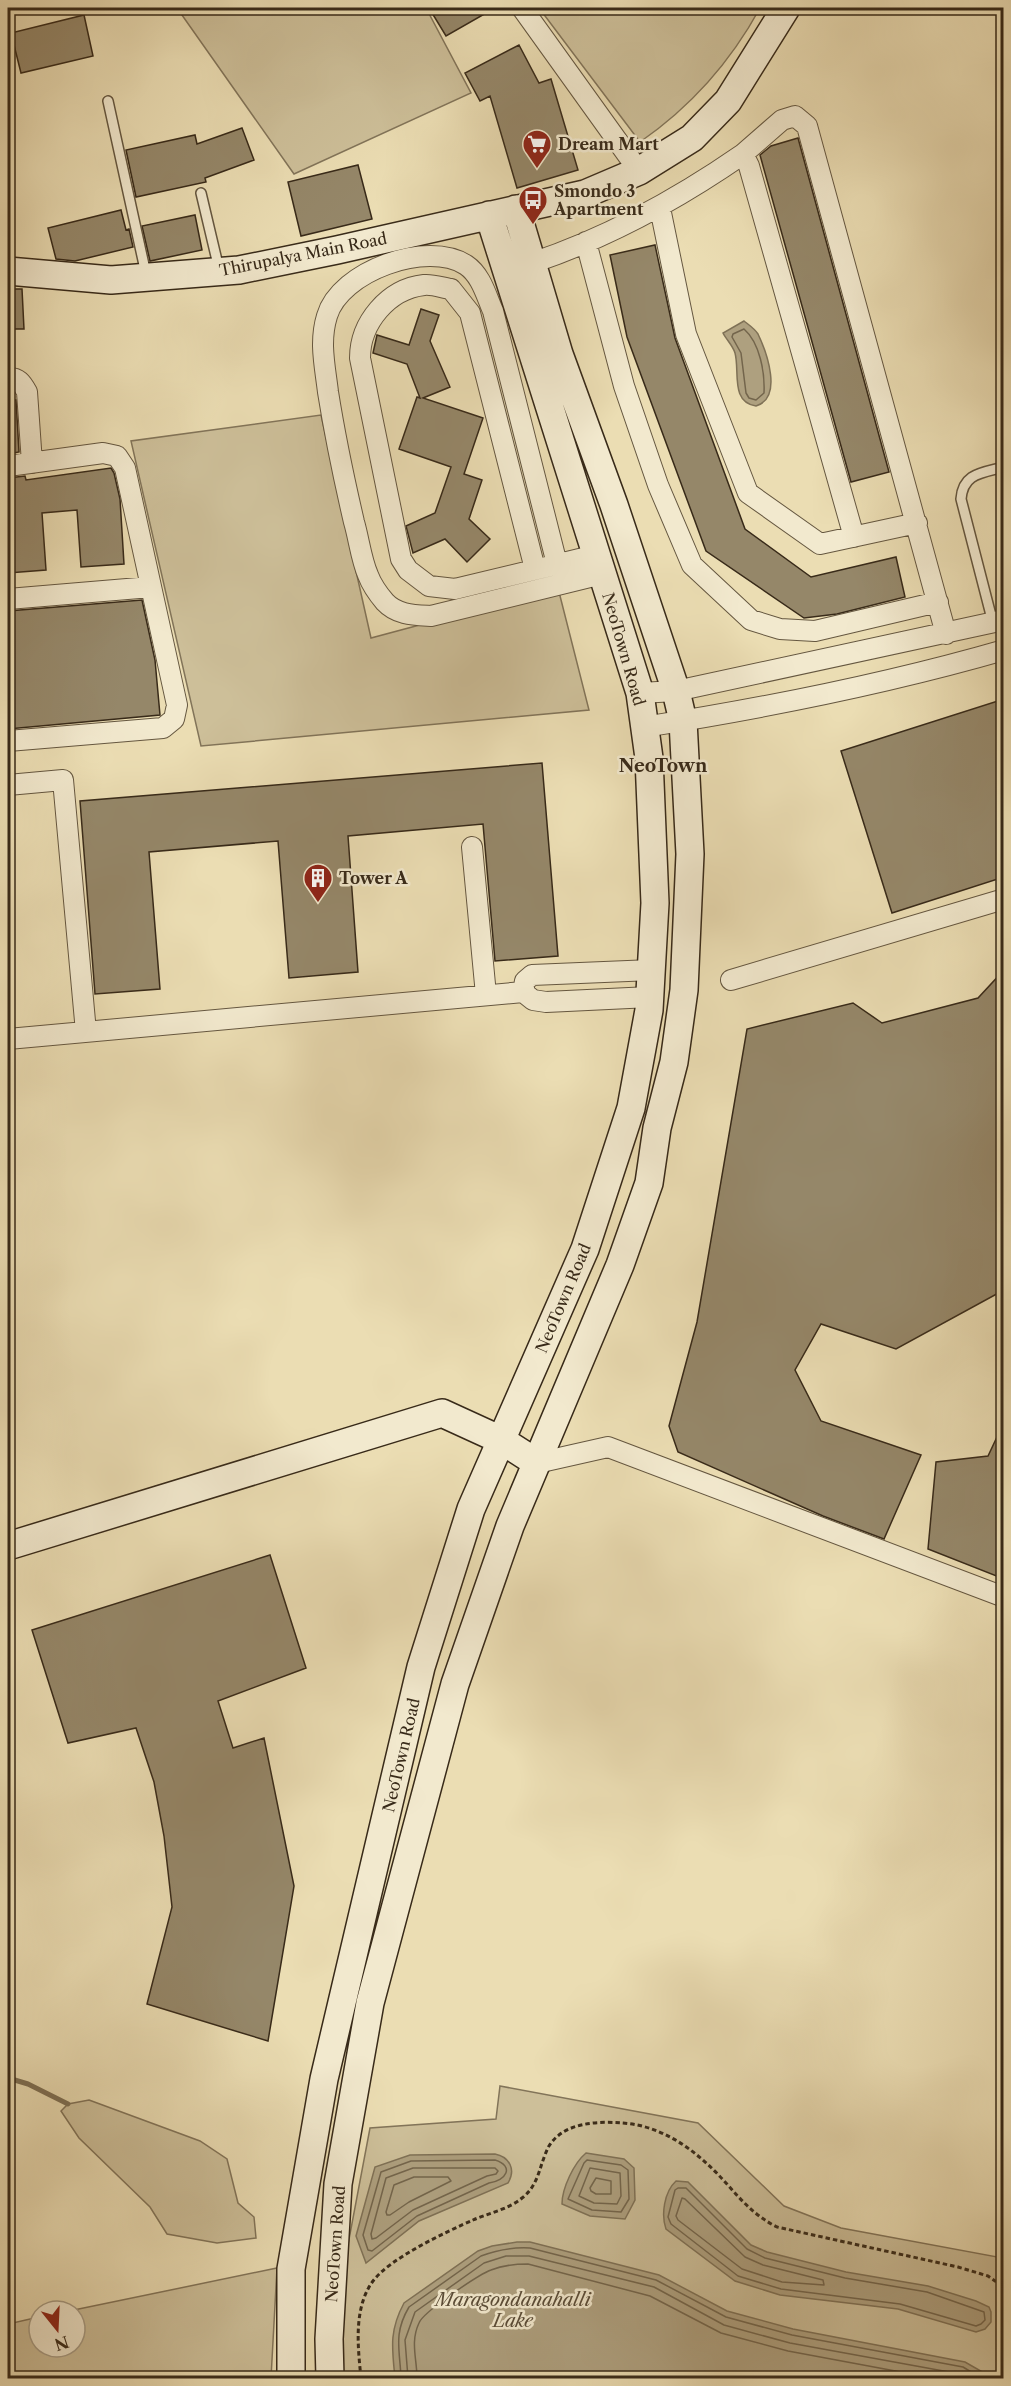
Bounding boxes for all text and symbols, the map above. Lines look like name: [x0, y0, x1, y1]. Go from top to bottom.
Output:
supermarket icon: Dream Mart: [521, 128, 553, 170]
place label: Dream Mart: [558, 134, 659, 154]
place label: Smondo 3 Apartment: [553, 181, 644, 219]
bus stop icon: Smondo 3 Apartment: [517, 184, 549, 226]
street label: Thirupalya Main Road: [217, 228, 389, 280]
street label: NeoTown Road: [598, 590, 650, 708]
district label: NeoTown: [619, 755, 708, 777]
building icon: Tower A: [302, 862, 334, 904]
place label: Tower A: [339, 868, 408, 888]
street label: NeoTown Road: [531, 1240, 595, 1356]
street label: NeoTown Road: [378, 1696, 424, 1814]
street label: NeoTown Road: [321, 2185, 349, 2303]
water label: Maragondanahalli Lake: [434, 2289, 592, 2332]
north arrow: [27, 2299, 87, 2359]
text: N: [52, 2332, 71, 2355]

